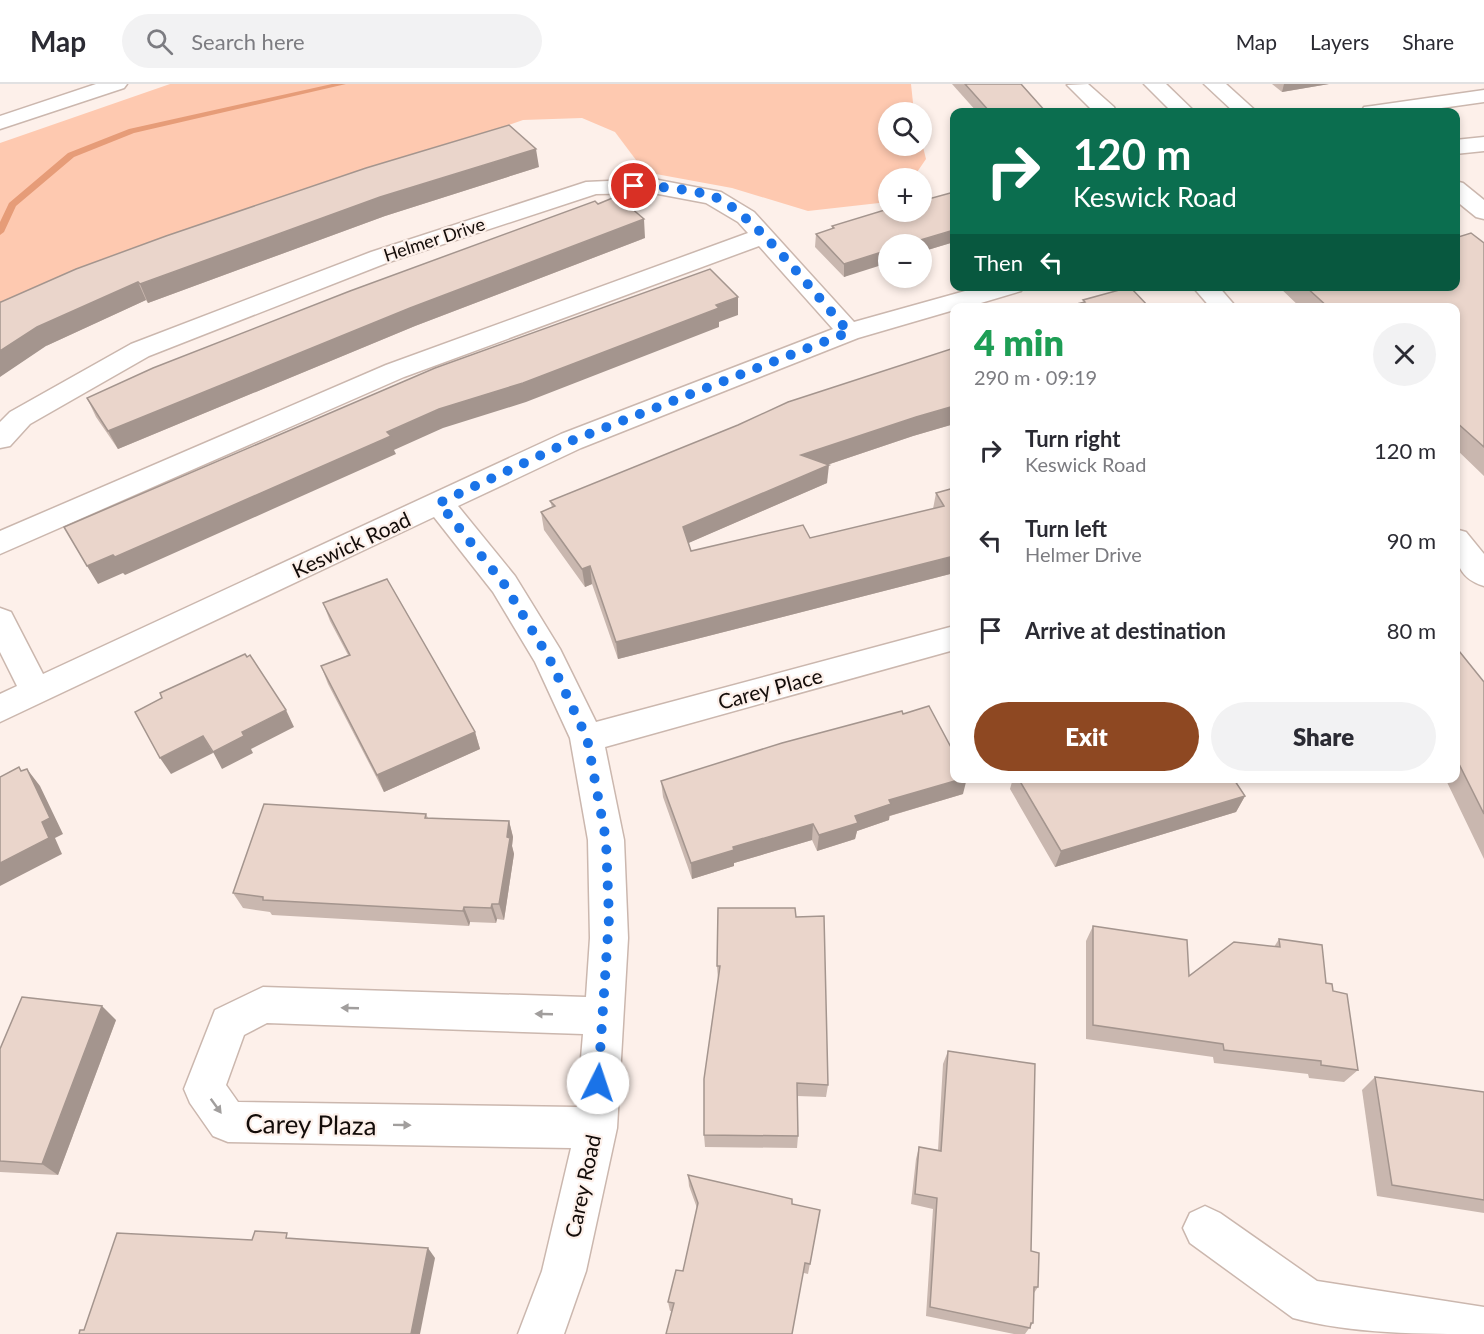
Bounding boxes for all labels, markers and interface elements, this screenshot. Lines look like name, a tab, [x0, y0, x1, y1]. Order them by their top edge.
search box	[122, 14, 542, 68]
text: Map	[30, 24, 86, 58]
icon: search	[143, 25, 176, 58]
text: Search here	[191, 28, 305, 55]
text: Map	[1236, 29, 1277, 54]
text: Layers	[1310, 29, 1369, 54]
text: Share	[1402, 29, 1454, 54]
map controls	[878, 102, 932, 288]
button: search	[878, 102, 932, 156]
text: 120 m	[1073, 129, 1191, 179]
icon: right	[974, 132, 1052, 210]
pin	[608, 160, 659, 211]
button: +	[878, 168, 932, 222]
icon: arrive	[617, 169, 650, 202]
text: Keswick Road	[1073, 180, 1237, 213]
street label: Helmer Drive	[381, 212, 487, 266]
button: −	[878, 234, 932, 288]
icon: left	[1035, 246, 1068, 279]
text: Then	[974, 249, 1023, 276]
text: 4 min	[974, 320, 1064, 364]
button: close	[1373, 323, 1436, 386]
text: 290 m · 09:19	[974, 365, 1097, 389]
text: Turn right	[1025, 425, 1120, 452]
icon: right	[974, 434, 1007, 467]
text: 120 m	[1374, 437, 1436, 464]
text: Keswick Road	[1025, 452, 1146, 476]
street label: Keswick Road	[288, 506, 414, 582]
text: Turn left	[1025, 515, 1107, 542]
icon: left	[974, 524, 1007, 557]
text: 90 m	[1387, 527, 1436, 554]
text: Helmer Drive	[1025, 542, 1142, 566]
icon: arrive	[974, 614, 1007, 647]
text: Arrive at destination	[1025, 617, 1226, 644]
text: 80 m	[1387, 617, 1436, 644]
street label: Carey Place	[715, 662, 825, 714]
button: Exit	[974, 702, 1199, 771]
button: Share	[1211, 702, 1436, 771]
one-way arrow	[340, 1003, 359, 1012]
one-way arrow	[535, 1009, 554, 1019]
position arrow	[566, 1051, 630, 1115]
one-way arrow	[210, 1097, 222, 1113]
street label: Carey Plaza	[245, 1107, 377, 1141]
one-way arrow	[393, 1120, 412, 1130]
street label: Carey Road	[559, 1132, 605, 1240]

